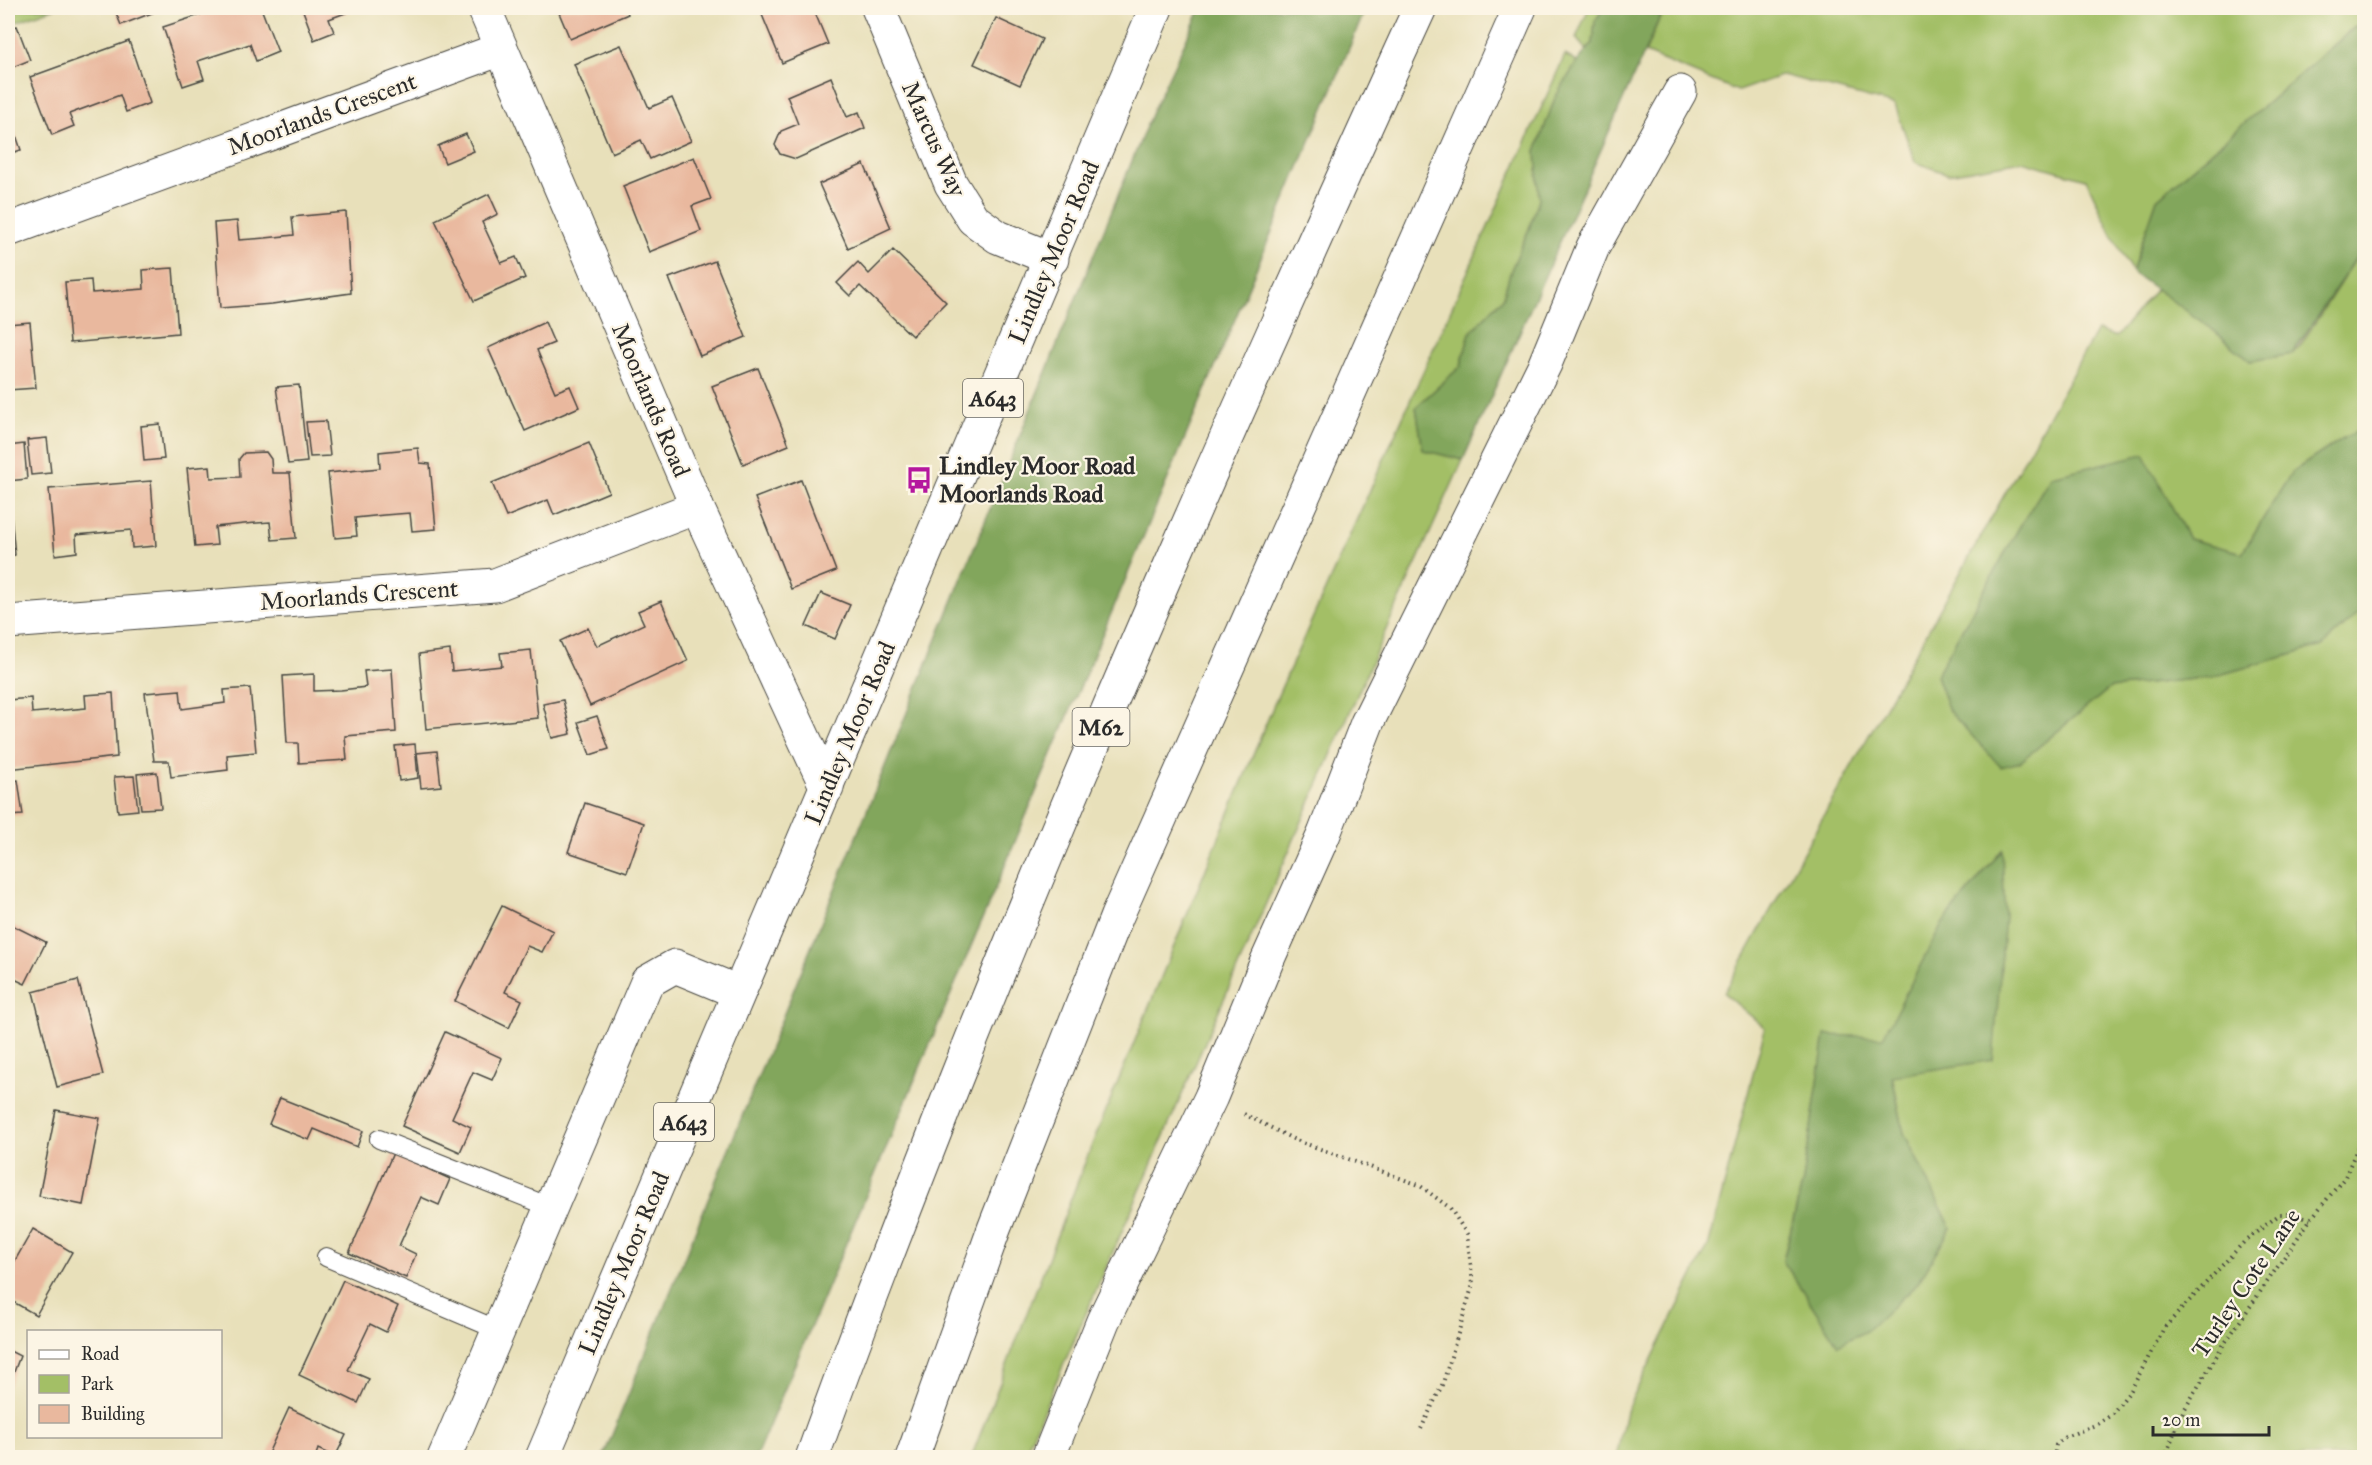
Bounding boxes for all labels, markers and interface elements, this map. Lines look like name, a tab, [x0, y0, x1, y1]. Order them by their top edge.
street label: Moorlands Crescent	[223, 66, 421, 162]
street label: Marcus Way	[895, 77, 973, 202]
street label: Lindley Moor Road	[1002, 156, 1106, 348]
street label: Moorlands Road	[605, 318, 697, 482]
road number: A643	[963, 379, 1023, 417]
place label: Lindley Moor Road Moorlands Road	[939, 451, 1136, 509]
bus stop icon: Lindley Moor Road Moorlands Road	[904, 465, 934, 495]
street label: Moorlands Crescent	[259, 573, 460, 617]
street label: Lindley Moor Road	[798, 637, 902, 829]
road number: M62	[1072, 708, 1130, 746]
road number: A643	[654, 1103, 714, 1141]
street label: Lindley Moor Road	[572, 1167, 676, 1359]
street label: Turley Cote Lane	[2185, 1203, 2307, 1363]
legend	[27, 1330, 222, 1438]
text: Road	[81, 1343, 119, 1365]
text: Park	[81, 1373, 114, 1395]
scale bar	[2153, 1399, 2268, 1437]
text: Building	[81, 1403, 145, 1426]
text: 20 m	[2162, 1409, 2200, 1431]

